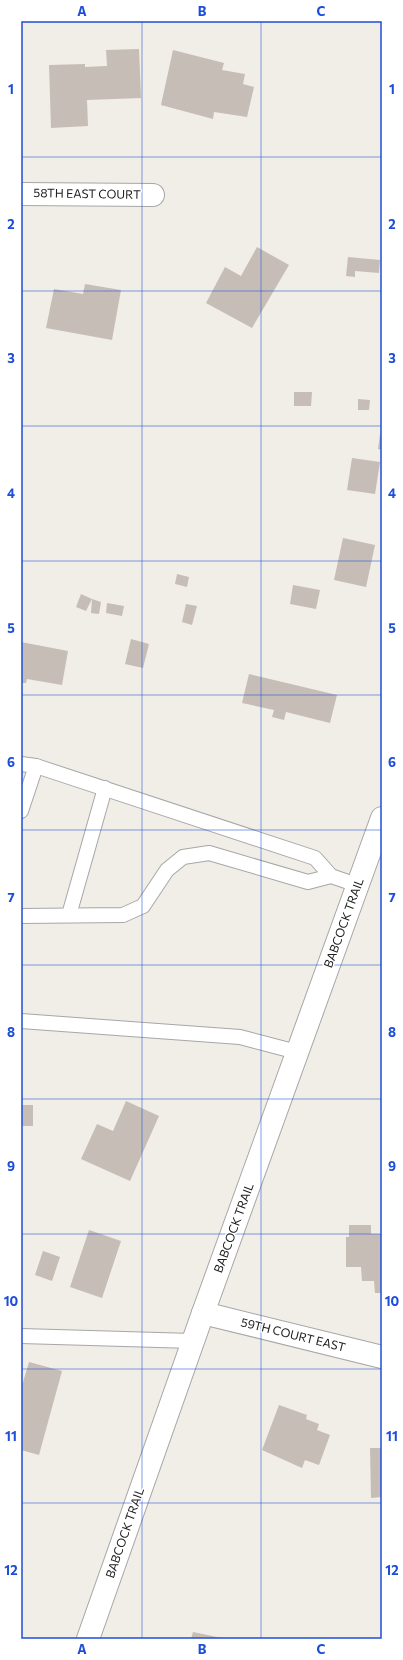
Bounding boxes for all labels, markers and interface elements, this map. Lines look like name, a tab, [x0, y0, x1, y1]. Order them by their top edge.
text: A	[77, 3, 87, 19]
text: B	[198, 3, 207, 19]
text: C	[317, 3, 326, 19]
text: 1	[8, 81, 14, 97]
text: 1	[389, 81, 395, 97]
street label: 58TH EAST COURT	[33, 185, 141, 201]
text: 2	[7, 216, 15, 232]
text: 2	[388, 216, 396, 232]
text: 3	[7, 350, 15, 366]
text: 3	[388, 350, 396, 366]
text: 4	[7, 485, 15, 501]
text: 4	[388, 485, 396, 501]
text: 5	[7, 620, 15, 636]
text: 5	[388, 620, 396, 636]
text: 6	[7, 754, 15, 770]
text: 6	[388, 754, 396, 770]
street label: BABCOCK TRAIL	[320, 876, 366, 969]
text: 7	[7, 889, 15, 905]
text: 7	[388, 889, 396, 905]
text: 8	[7, 1024, 15, 1040]
text: 8	[388, 1024, 396, 1040]
text: 9	[7, 1158, 15, 1174]
text: 9	[388, 1158, 396, 1174]
street label: BABCOCK TRAIL	[210, 1181, 256, 1274]
text: 10	[4, 1293, 19, 1309]
text: 10	[385, 1293, 400, 1309]
street label: 59TH COURT EAST	[239, 1314, 347, 1354]
text: 11	[5, 1428, 17, 1444]
text: 11	[386, 1428, 398, 1444]
street label: BABCOCK TRAIL	[102, 1486, 146, 1580]
text: 12	[4, 1562, 18, 1578]
text: 12	[385, 1562, 399, 1578]
text: A	[77, 1641, 87, 1657]
text: B	[198, 1641, 207, 1657]
text: C	[317, 1641, 326, 1657]

